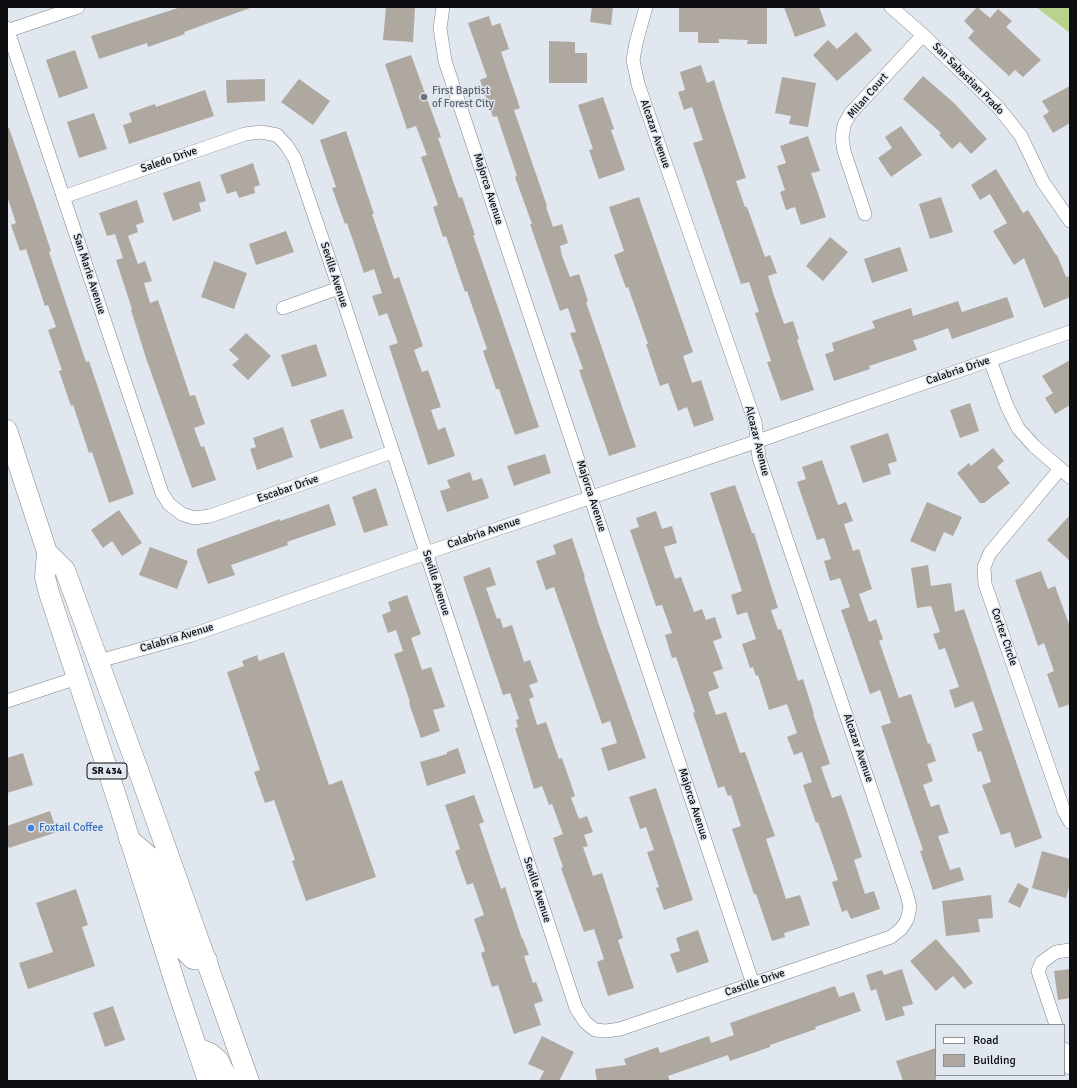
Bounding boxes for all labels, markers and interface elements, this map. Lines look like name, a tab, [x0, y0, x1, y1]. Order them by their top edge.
street label: San Sabastian Prado	[929, 40, 1007, 118]
street label: Milan Court	[845, 71, 891, 121]
place label: First Baptist of Forest City	[432, 84, 494, 110]
marker: First Baptist of Forest City	[419, 92, 429, 102]
street label: Alcazar Avenue	[637, 98, 673, 170]
street label: Saledo Drive	[139, 144, 199, 176]
street label: Majorca Avenue	[470, 151, 506, 227]
street label: San Marie Avenue	[70, 232, 108, 316]
street label: Seville Avenue	[317, 241, 351, 309]
street label: Calabria Drive	[924, 354, 992, 388]
street label: Alcazar Avenue	[742, 405, 772, 477]
street label: Majorca Avenue	[573, 458, 609, 534]
street label: Escabar Drive	[255, 472, 321, 506]
street label: Calabria Avenue	[446, 514, 522, 552]
street label: Seville Avenue	[419, 549, 453, 617]
street label: Cortez Circle	[988, 606, 1020, 668]
street label: Calabria Avenue	[139, 621, 215, 655]
street label: Alcazar Avenue	[840, 712, 876, 784]
road number: SR 434	[87, 763, 127, 779]
street label: Majorca Avenue	[675, 766, 711, 842]
place label: Foxtail Coffee	[39, 821, 103, 835]
marker: Foxtail Coffee	[26, 823, 36, 833]
street label: Seville Avenue	[520, 856, 554, 924]
street label: Castille Drive	[723, 967, 787, 999]
legend	[935, 1024, 1065, 1076]
text: Road	[973, 1033, 999, 1048]
text: Building	[973, 1053, 1016, 1068]

